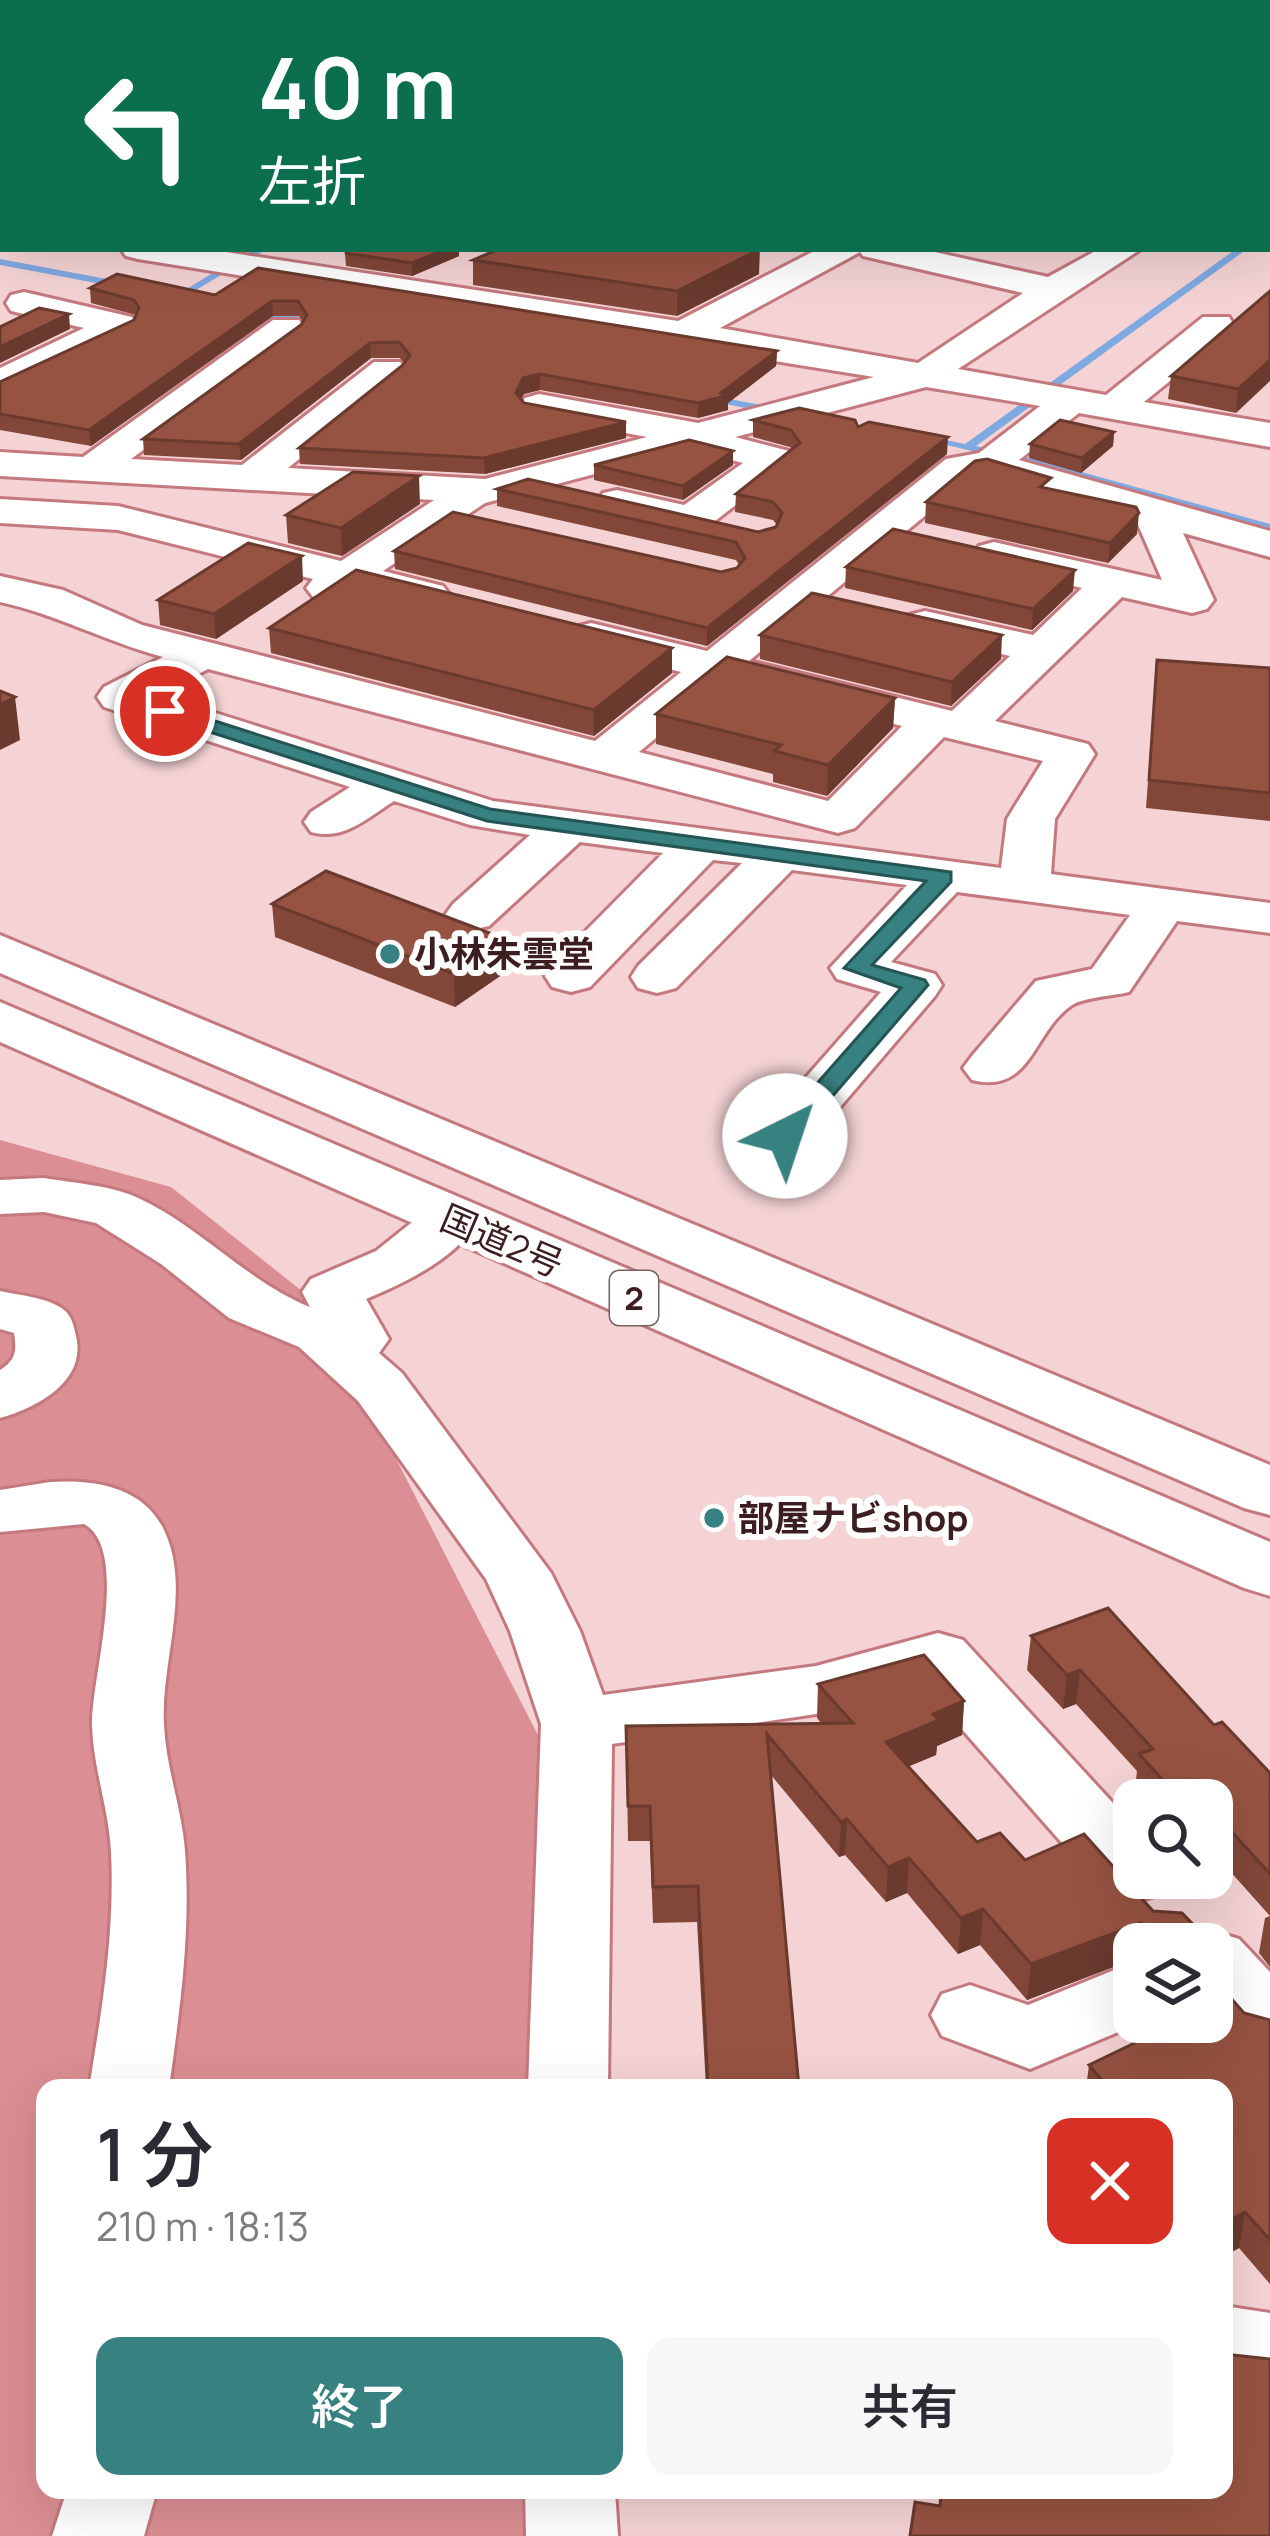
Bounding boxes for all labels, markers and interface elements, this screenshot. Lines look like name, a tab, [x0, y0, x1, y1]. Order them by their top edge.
text: 40 m	[258, 29, 457, 144]
icon: left	[60, 48, 216, 204]
text: 左折	[258, 143, 366, 217]
pin	[114, 660, 216, 762]
icon: arrive	[132, 678, 198, 744]
place label: 小林朱雲堂	[414, 929, 594, 978]
marker: 小林朱雲堂	[377, 941, 403, 967]
position arrow	[722, 1073, 848, 1199]
street label: 国道2号	[433, 1193, 571, 1288]
road number: 2	[610, 1271, 658, 1325]
place label: 部屋ナビshop	[738, 1493, 968, 1542]
marker: 部屋ナビshop	[701, 1505, 727, 1531]
map controls	[1113, 1779, 1233, 2043]
button: search	[1113, 1779, 1233, 1899]
button: layers	[1113, 1923, 1233, 2043]
text: 1 分	[96, 2104, 213, 2203]
button: close	[1047, 2118, 1173, 2244]
text: 210 m · 18:13	[96, 2199, 309, 2253]
button: 終了	[96, 2337, 623, 2475]
button: 共有	[647, 2337, 1173, 2475]

